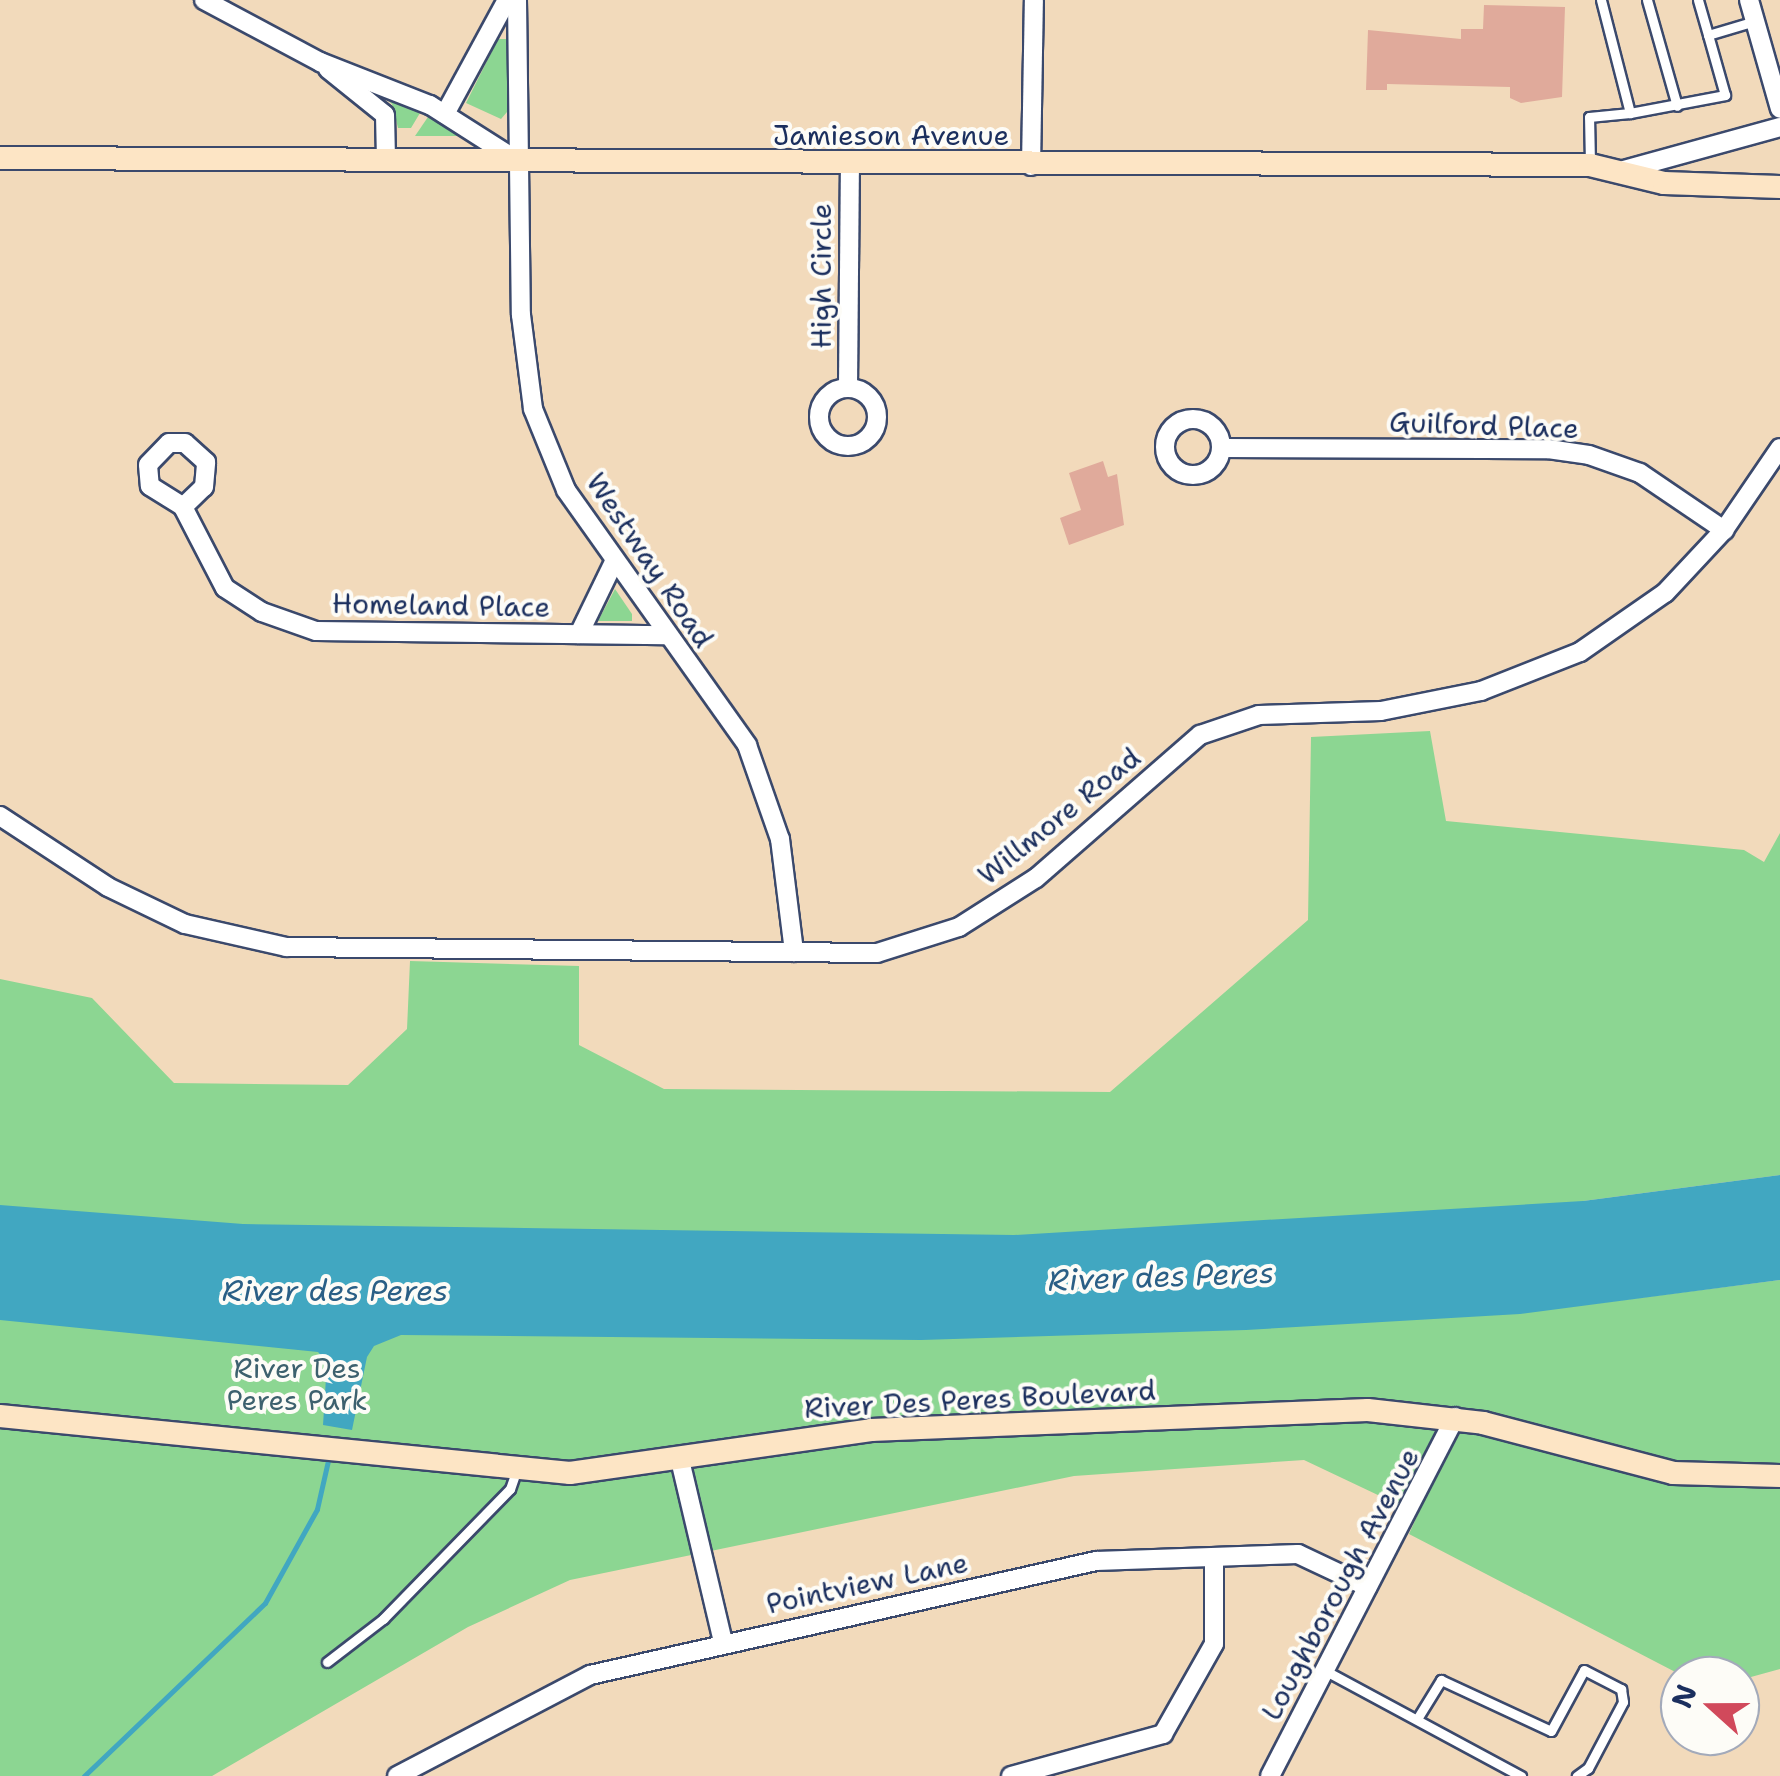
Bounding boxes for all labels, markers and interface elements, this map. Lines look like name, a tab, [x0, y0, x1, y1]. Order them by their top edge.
street label: Jamieson Avenue	[773, 118, 1009, 152]
street label: High Circle	[804, 203, 838, 349]
street label: Guilford Place	[1389, 405, 1579, 445]
street label: Westway Road	[579, 466, 721, 654]
street label: Homeland Place	[332, 586, 550, 624]
street label: Willmore Road	[971, 740, 1147, 892]
water label: River des Peres	[1047, 1255, 1275, 1299]
water label: River des Peres	[222, 1273, 448, 1309]
park label: River Des Peres Park	[226, 1351, 368, 1417]
street label: River Des Peres Boulevard	[803, 1373, 1157, 1425]
street label: Loughborough Avenue	[1254, 1442, 1426, 1726]
street label: Pointview Lane	[763, 1545, 971, 1621]
north arrow	[1660, 1656, 1760, 1756]
text: N	[1662, 1679, 1706, 1713]

